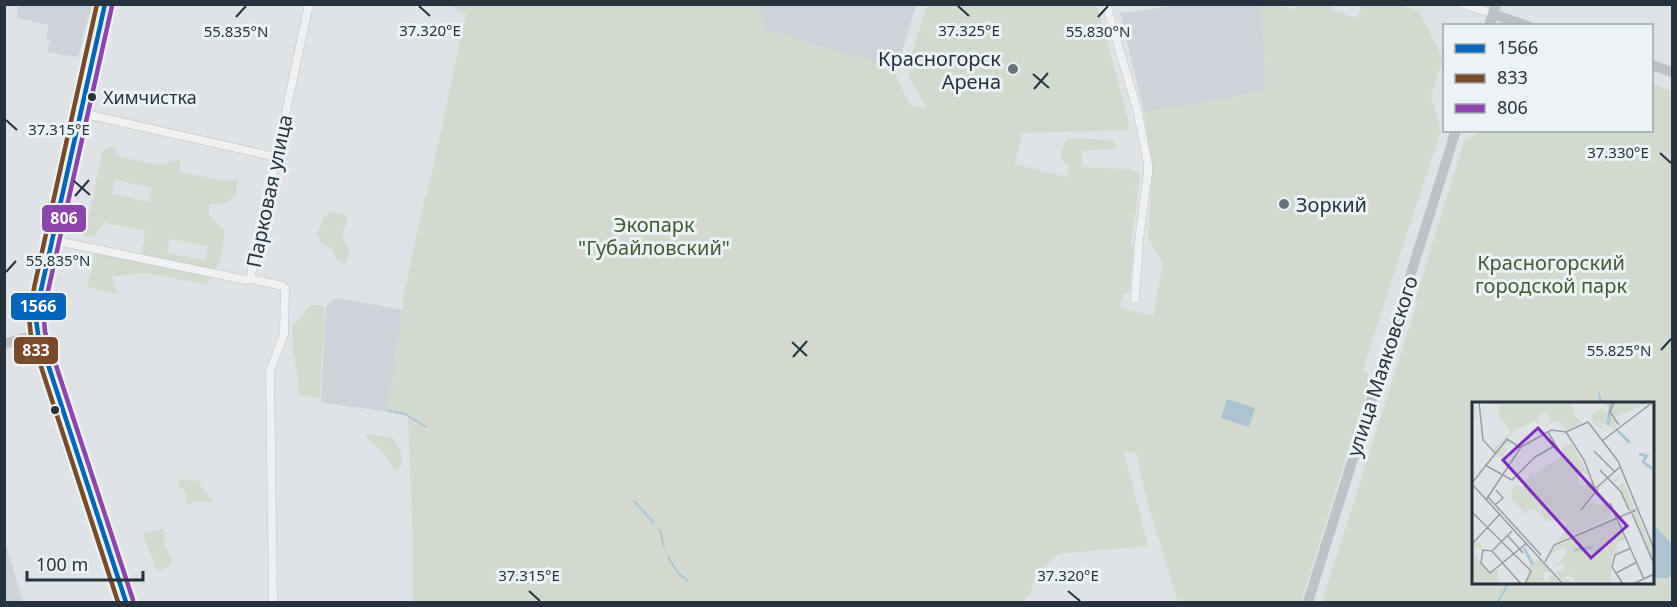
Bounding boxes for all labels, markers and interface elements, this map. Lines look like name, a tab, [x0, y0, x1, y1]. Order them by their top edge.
text: 37.320°E	[399, 20, 461, 40]
text: 37.325°E	[938, 20, 1000, 40]
text: 55.835°N	[204, 21, 268, 41]
text: 55.830°N	[1066, 21, 1130, 41]
legend	[1443, 24, 1653, 132]
text: 1566	[1497, 35, 1538, 59]
place label: Красногорск Арена	[878, 45, 1001, 95]
marker: Красногорск Арена	[1006, 62, 1020, 76]
text: 833	[1497, 65, 1528, 89]
place label: Химчистка	[103, 85, 197, 109]
marker: Химчистка	[86, 91, 98, 103]
text: 806	[1497, 95, 1528, 119]
street label: Парковая улица	[240, 112, 298, 270]
text: 37.315°E	[28, 119, 90, 139]
text: 37.330°E	[1587, 142, 1649, 162]
place label: Зоркий	[1296, 191, 1367, 218]
marker: Зоркий	[1277, 197, 1291, 211]
line badge: 806	[41, 204, 87, 233]
text: 806	[50, 207, 78, 229]
park label: Экопарк "Губайловский"	[578, 211, 730, 261]
park label: Красногорский городской парк	[1475, 249, 1627, 299]
text: 55.835°N	[26, 250, 90, 270]
street label: улица Маяковского	[1340, 272, 1424, 460]
line badge: 1566	[10, 292, 67, 321]
text: 1566	[20, 295, 56, 317]
line badge: 833	[13, 336, 59, 365]
text: 833	[22, 339, 50, 361]
text: 55.825°N	[1587, 340, 1651, 360]
inset map	[1472, 402, 1653, 583]
unlabelled marker	[49, 404, 61, 416]
scale bar	[27, 544, 142, 582]
text: 100 m	[36, 552, 88, 576]
text: 37.315°E	[498, 565, 560, 585]
text: 37.320°E	[1037, 565, 1099, 585]

